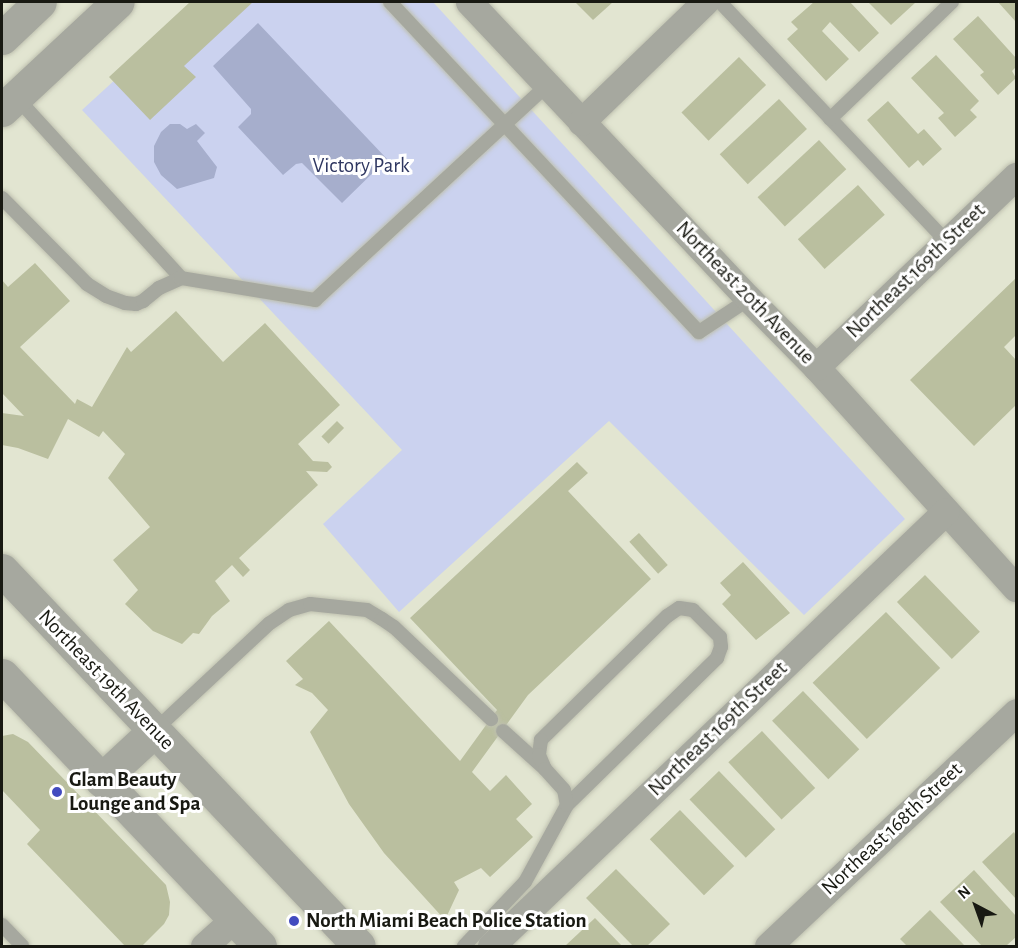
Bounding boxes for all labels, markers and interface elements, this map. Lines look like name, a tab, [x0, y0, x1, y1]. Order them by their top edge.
park label: Victory Park	[312, 153, 410, 179]
street label: Northeast 169th Street	[841, 198, 991, 344]
street label: Northeast 20th Avenue	[670, 216, 820, 370]
street label: Northeast 19th Avenue	[33, 605, 179, 755]
street label: Northeast 169th Street	[643, 656, 793, 802]
street label: Northeast 168th Street	[816, 757, 968, 901]
place label: Glam Beauty Lounge and Spa	[69, 767, 201, 817]
marker: Glam Beauty Lounge and Spa	[50, 785, 64, 799]
north arrow	[946, 876, 1006, 936]
place label: North Miami Beach Police Station	[306, 908, 587, 934]
marker: North Miami Beach Police Station	[287, 914, 301, 928]

